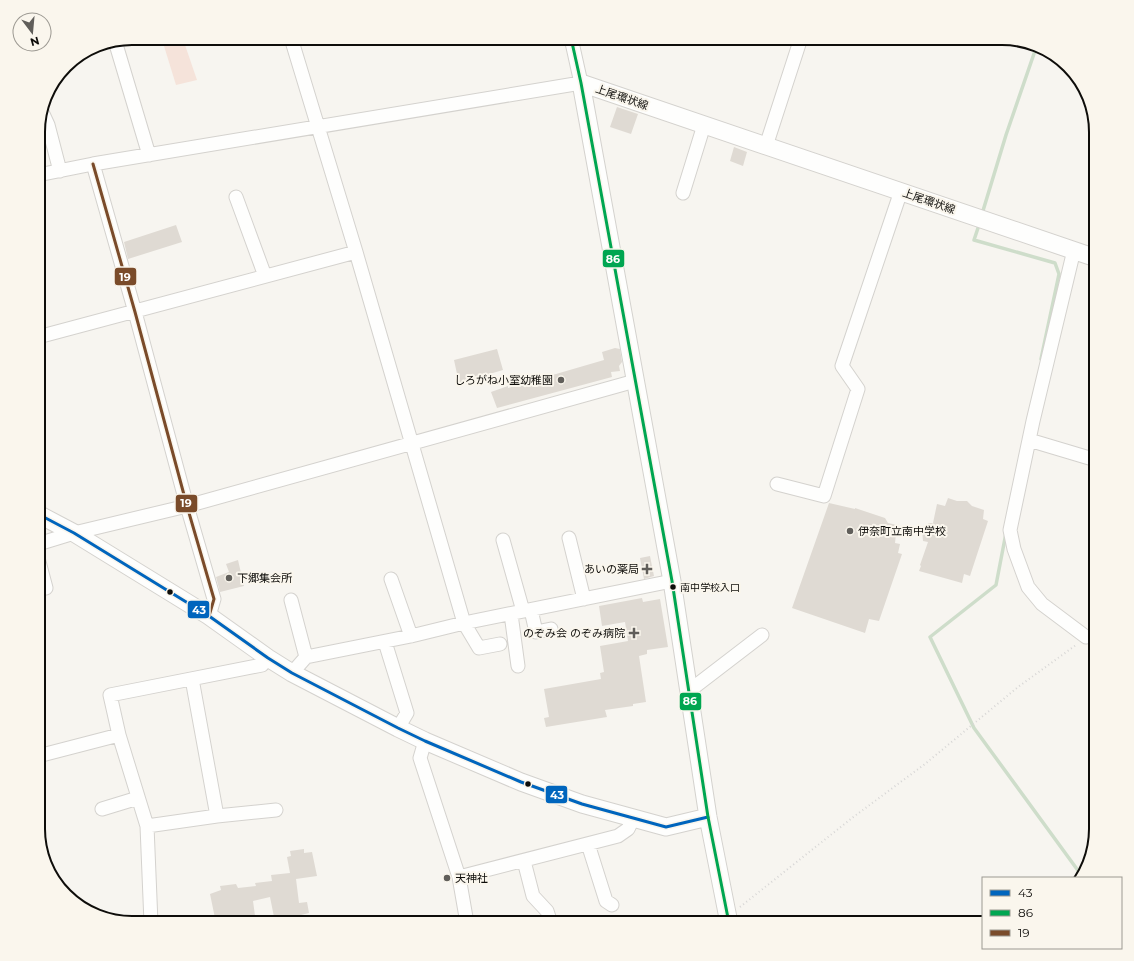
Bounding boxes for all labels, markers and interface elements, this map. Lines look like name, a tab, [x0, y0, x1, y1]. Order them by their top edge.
north arrow	[12, 12, 52, 52]
text: N	[29, 34, 41, 50]
street label: 上尾環状線	[594, 81, 650, 113]
street label: 上尾環状線	[901, 185, 957, 217]
line badge: 86	[602, 249, 625, 268]
text: 86	[606, 252, 620, 266]
line badge: 19	[114, 267, 137, 286]
text: 19	[119, 270, 131, 284]
place label: しろがね小室幼稚園	[454, 373, 553, 387]
marker: しろがね小室幼稚園	[556, 375, 566, 385]
line badge: 19	[175, 494, 198, 513]
text: 19	[180, 496, 192, 510]
place label: 伊奈町立南中学校	[858, 524, 946, 538]
marker: 伊奈町立南中学校	[845, 526, 855, 536]
place label: あいの薬局	[584, 562, 639, 576]
marker: あいの薬局	[642, 564, 652, 574]
place label: 下郷集会所	[237, 571, 293, 585]
marker: 下郷集会所	[224, 573, 234, 583]
place label: 南中学校入口	[680, 581, 740, 594]
marker: 南中学校入口	[668, 582, 678, 592]
unlabelled marker	[165, 587, 175, 597]
line badge: 43	[187, 600, 210, 619]
text: 43	[192, 603, 206, 617]
place label: のぞみ会 のぞみ病院	[523, 626, 625, 640]
marker: のぞみ会 のぞみ病院	[628, 627, 640, 639]
line badge: 86	[679, 692, 702, 711]
text: 86	[683, 694, 697, 708]
unlabelled marker	[523, 779, 533, 789]
line badge: 43	[545, 785, 568, 804]
text: 43	[550, 788, 564, 802]
place label: 天神社	[455, 871, 488, 885]
marker: 天神社	[442, 873, 452, 883]
legend	[982, 877, 1122, 949]
text: 43	[1018, 885, 1033, 900]
text: 86	[1018, 905, 1033, 920]
text: 19	[1018, 925, 1030, 940]

